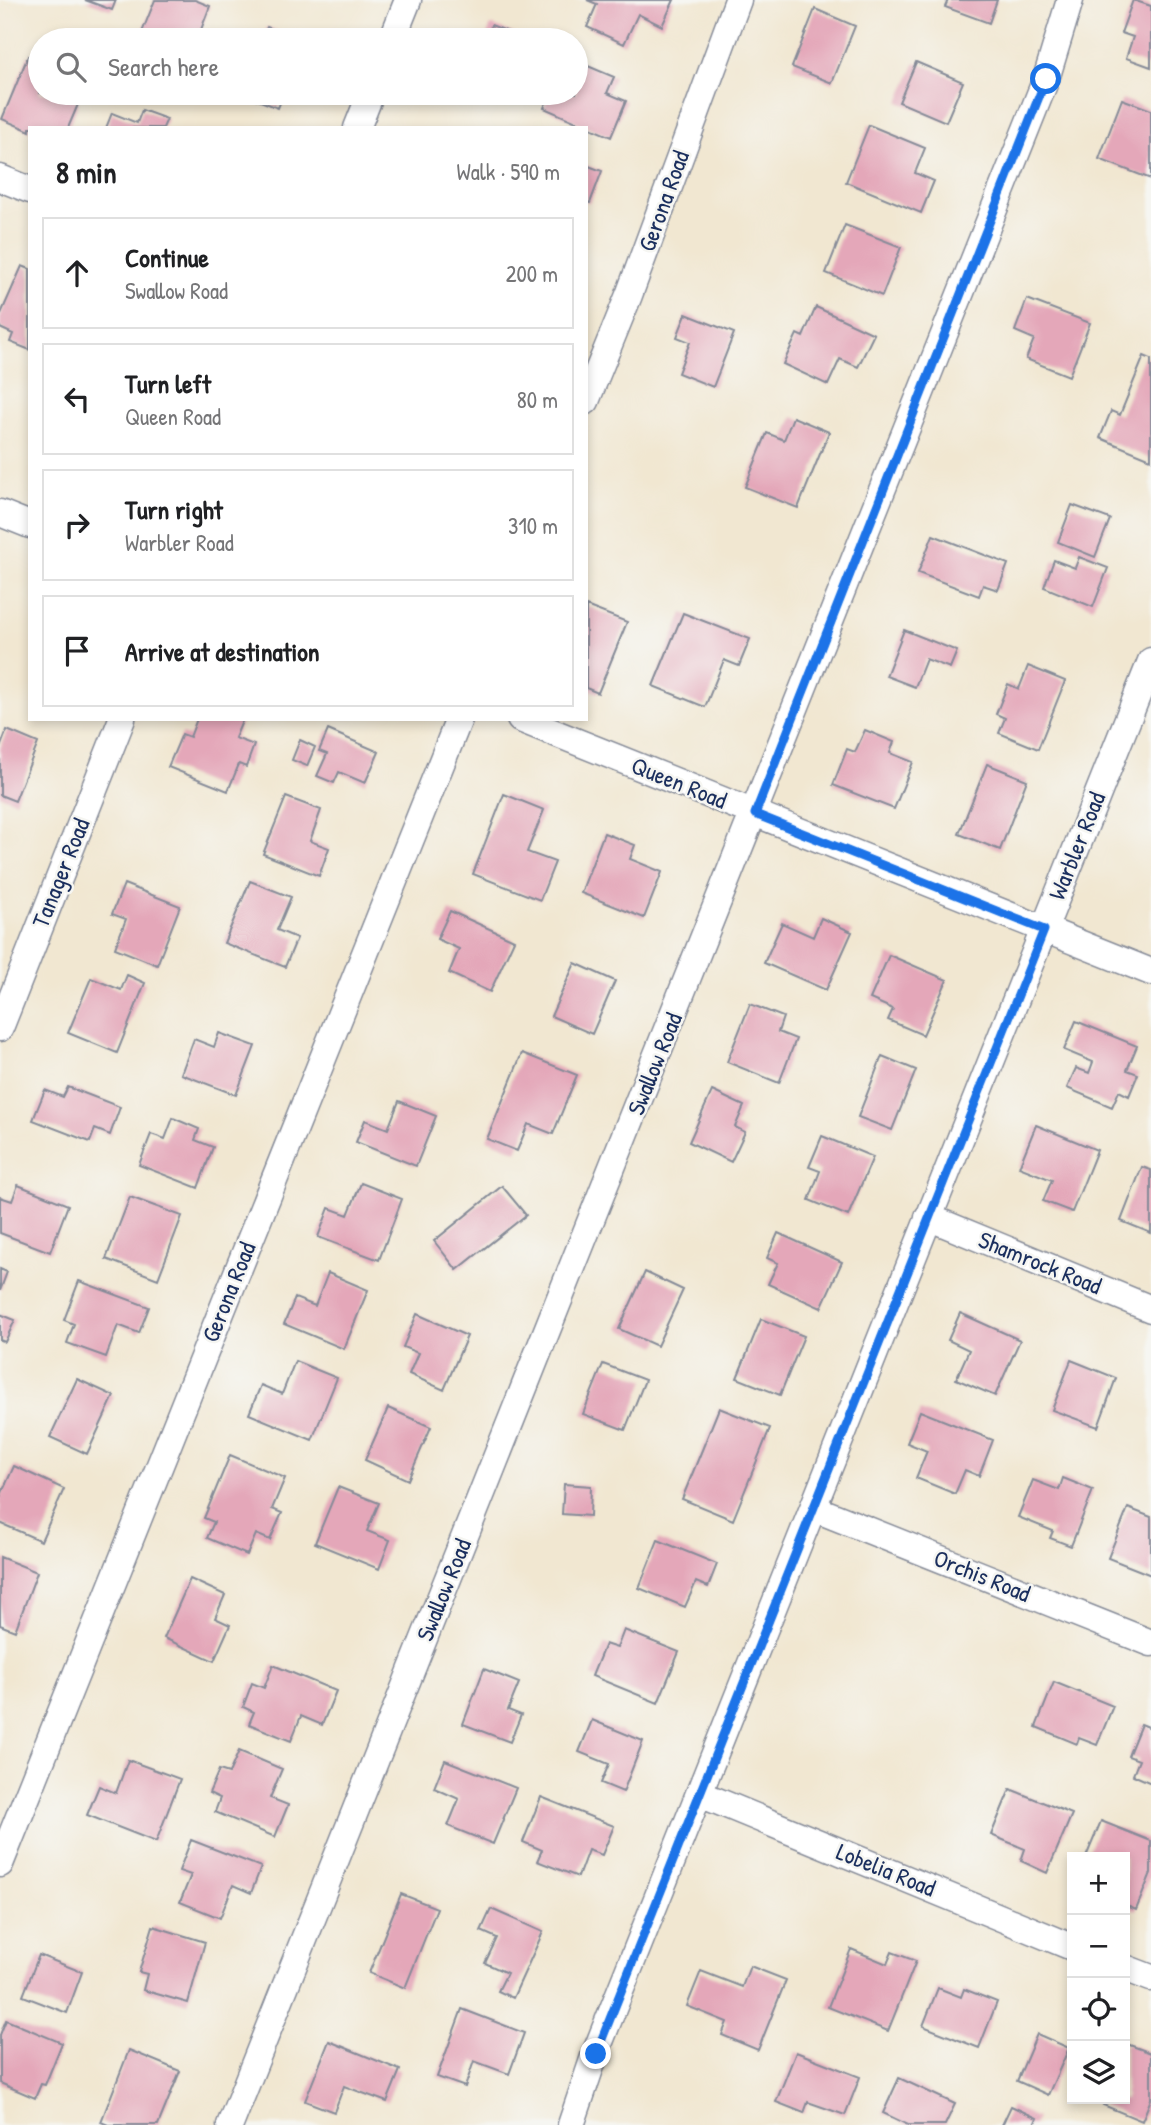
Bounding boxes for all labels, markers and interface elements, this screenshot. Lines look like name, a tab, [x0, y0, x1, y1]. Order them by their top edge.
search box	[28, 28, 588, 105]
icon: search	[52, 48, 90, 86]
text: Search here	[108, 49, 219, 84]
route start	[1030, 63, 1061, 94]
street label: Gerona Road	[630, 146, 696, 256]
text: 8 min	[56, 152, 117, 192]
text: Walk · 590 m	[457, 156, 560, 187]
text: Continue	[125, 240, 209, 275]
icon: ahead	[58, 254, 96, 292]
text: 200 m	[506, 258, 558, 289]
text: Swallow Road	[125, 275, 228, 306]
text: Turn left	[125, 366, 211, 401]
icon: left	[58, 380, 96, 418]
text: 80 m	[517, 384, 558, 415]
text: Queen Road	[125, 401, 221, 432]
text: Turn right	[125, 492, 223, 527]
icon: right	[58, 506, 96, 544]
text: 310 m	[508, 510, 558, 541]
text: Warbler Road	[125, 527, 234, 558]
icon: arrive	[58, 632, 96, 670]
text: Arrive at destination	[125, 634, 320, 669]
street label: Queen Road	[627, 748, 732, 816]
street label: Warbler Road	[1040, 787, 1112, 904]
street label: Tanager Road	[24, 813, 96, 932]
street label: Swallow Road	[619, 1008, 689, 1119]
street label: Shamrock Road	[974, 1223, 1107, 1301]
street label: Gerona Road	[194, 1237, 263, 1346]
street label: Swallow Road	[408, 1534, 478, 1645]
street label: Orchis Road	[929, 1541, 1035, 1609]
street label: Lobelia Road	[832, 1835, 941, 1903]
map controls	[1067, 1852, 1130, 2104]
button: +	[1067, 1852, 1130, 1915]
button: −	[1067, 1915, 1130, 1978]
button: locate	[1067, 1978, 1130, 2041]
route end	[580, 2038, 611, 2069]
button: layers	[1067, 2041, 1130, 2104]

